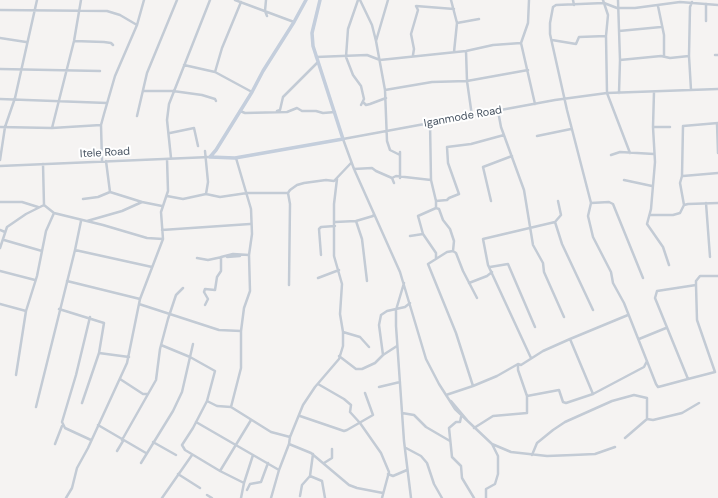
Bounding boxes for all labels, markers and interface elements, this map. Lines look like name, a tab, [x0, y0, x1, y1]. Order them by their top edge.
street label: Iganmode Road	[423, 104, 503, 130]
street label: Itele Road	[80, 145, 130, 161]

